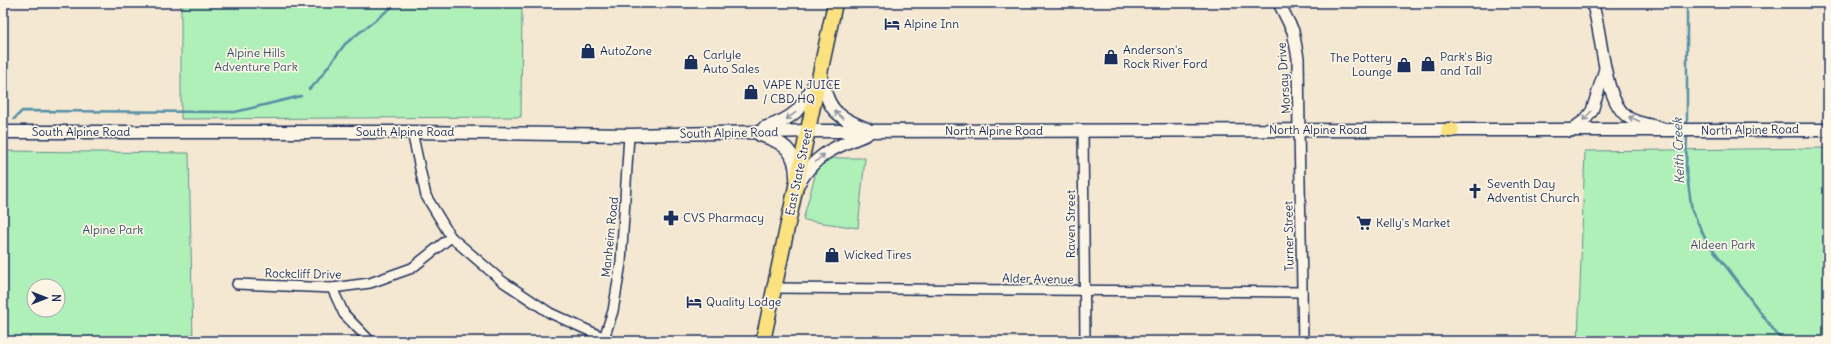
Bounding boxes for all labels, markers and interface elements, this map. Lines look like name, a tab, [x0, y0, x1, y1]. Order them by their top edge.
hotel icon: Alpine Inn	[883, 15, 901, 33]
place label: Alpine Inn	[904, 16, 959, 31]
shop icon: AutoZone	[579, 42, 597, 60]
place label: Anderson's Rock River Ford	[1123, 42, 1208, 71]
street label: Morsay Drive	[1274, 42, 1293, 114]
place label: AutoZone	[600, 43, 652, 58]
park label: Alpine Hills Adventure Park	[214, 45, 298, 74]
place label: Carlyle Auto Sales	[703, 47, 760, 76]
shop icon: Anderson's Rock River Ford	[1102, 48, 1120, 66]
place label: Park's Big and Tall	[1440, 49, 1492, 78]
place label: The Pottery Lounge	[1330, 50, 1392, 79]
shop icon: Carlyle Auto Sales	[682, 53, 700, 71]
shop icon: Park's Big and Tall	[1419, 55, 1437, 73]
shop icon: The Pottery Lounge	[1395, 56, 1413, 74]
place label: VAPE N JUICE / CBD HQ	[763, 77, 841, 106]
shop icon: VAPE N JUICE / CBD HQ	[742, 83, 760, 101]
one-way arrow	[833, 110, 844, 119]
one-way arrow	[1583, 111, 1592, 121]
one-way arrow	[786, 112, 797, 120]
one-way arrow	[1628, 114, 1640, 122]
water label: Keith Creek	[1669, 116, 1688, 185]
street label: North Alpine Road	[1701, 121, 1799, 138]
street label: North Alpine Road	[1269, 122, 1367, 137]
street label: North Alpine Road	[945, 123, 1043, 138]
street label: South Alpine Road	[32, 124, 130, 139]
street label: South Alpine Road	[356, 124, 454, 139]
street label: South Alpine Road	[680, 124, 778, 141]
street label: East State Street	[782, 127, 815, 217]
one-way arrow	[815, 153, 825, 163]
place label: Seventh Day Adventist Church	[1487, 176, 1580, 205]
church icon: Seventh Day Adventist Church	[1466, 182, 1484, 200]
street label: Raven Street	[1063, 190, 1078, 258]
street label: Manheim Road	[598, 196, 621, 278]
street label: Turner Street	[1280, 201, 1297, 271]
pharmacy icon: CVS Pharmacy	[662, 209, 680, 227]
place label: CVS Pharmacy	[683, 210, 764, 225]
supermarket icon: Kelly's Market	[1355, 214, 1373, 232]
place label: Kelly's Market	[1376, 215, 1450, 230]
park label: Alpine Park	[83, 222, 144, 237]
park label: Aldeen Park	[1691, 237, 1755, 252]
shop icon: Wicked Tires	[823, 246, 841, 264]
place label: Wicked Tires	[844, 247, 912, 262]
street label: Rockcliff Drive	[264, 265, 342, 282]
street label: Alder Avenue	[1002, 270, 1074, 287]
north arrow	[26, 278, 66, 318]
hotel icon: Quality Lodge	[685, 293, 703, 311]
text: N	[49, 294, 63, 302]
place label: Quality Lodge	[706, 294, 781, 309]

